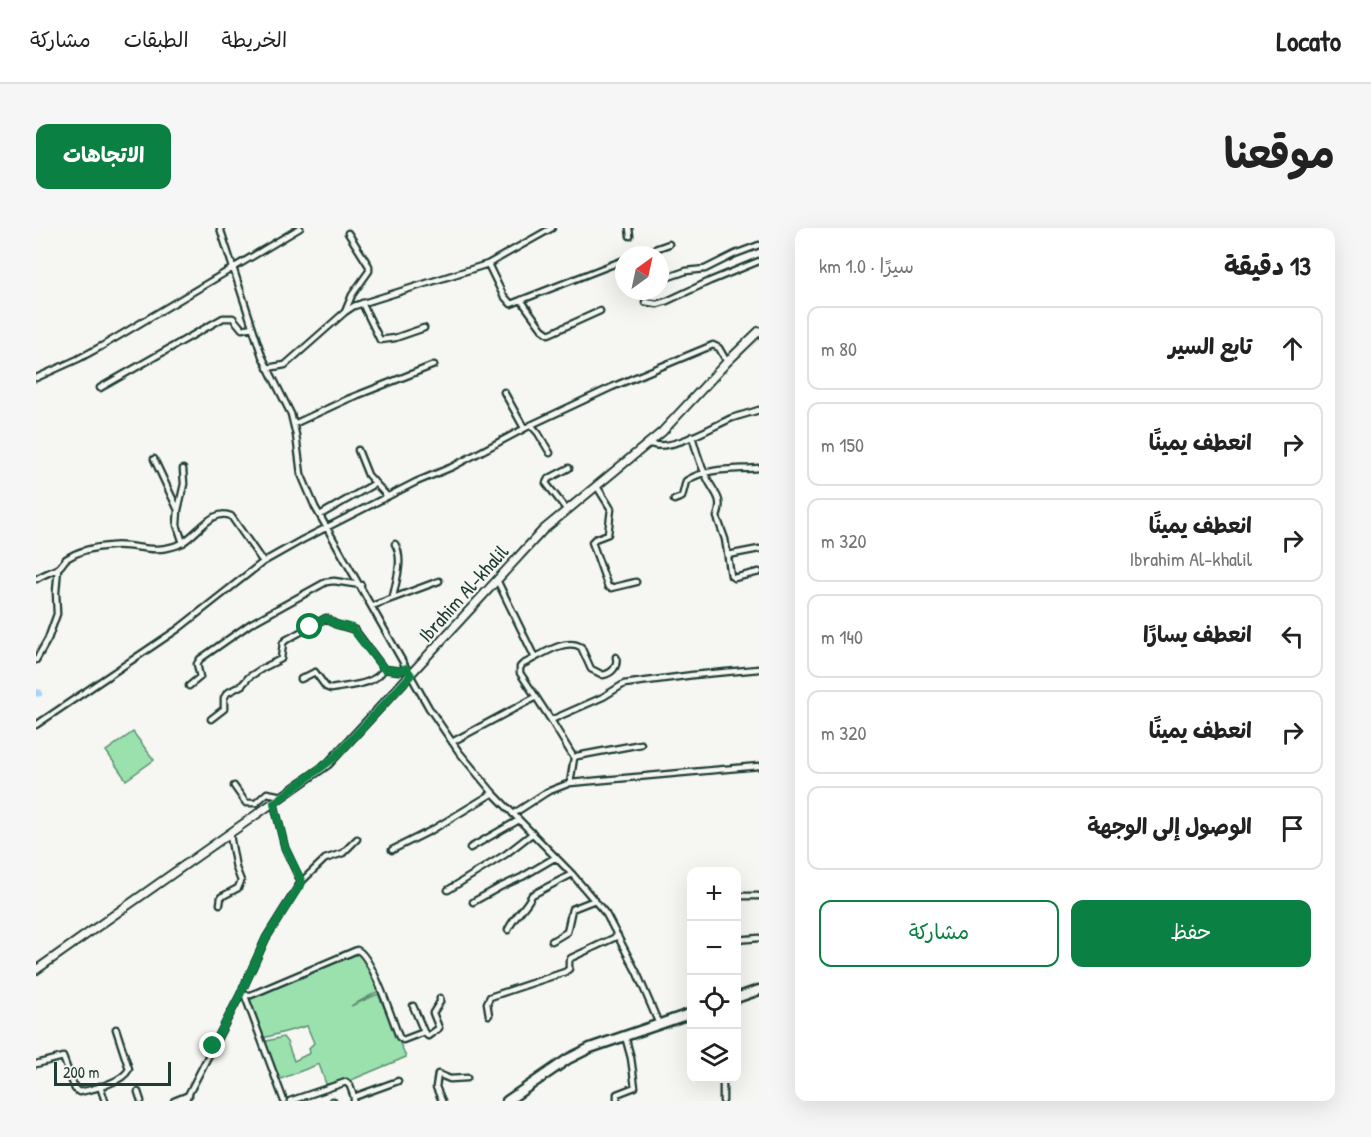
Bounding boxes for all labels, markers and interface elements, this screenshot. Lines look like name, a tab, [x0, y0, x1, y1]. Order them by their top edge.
text: Locato	[1277, 22, 1341, 60]
text: مشاركة	[30, 25, 91, 54]
text: الطبقات	[124, 25, 189, 54]
text: الخريطة	[222, 25, 287, 54]
button: الاتجاهات	[36, 124, 171, 189]
text: موقعنا	[1224, 124, 1335, 181]
north arrow	[615, 246, 669, 300]
text: 13 دقيقة	[1224, 248, 1311, 283]
text: سيرًا · 1.0 km	[819, 252, 914, 279]
text: تابع السير	[1169, 331, 1252, 361]
icon: ahead	[1276, 332, 1309, 365]
text: 80 m	[821, 335, 857, 362]
text: انعطف يمينًا	[1149, 427, 1252, 457]
icon: right	[1276, 428, 1309, 461]
text: 150 m	[821, 431, 864, 458]
text: انعطف يمينًا	[1149, 510, 1252, 540]
icon: right	[1276, 524, 1309, 557]
text: 320 m	[821, 527, 867, 554]
street label: Ibrahim Al-khalil	[412, 538, 514, 648]
text: Ibrahim Al-khalil	[1130, 545, 1252, 572]
route start	[296, 613, 322, 639]
text: انعطف يسارًا	[1143, 619, 1252, 649]
icon: left	[1276, 620, 1309, 653]
text: 140 m	[821, 623, 863, 650]
text: انعطف يمينًا	[1149, 715, 1252, 745]
icon: right	[1276, 716, 1309, 749]
text: 320 m	[821, 719, 867, 746]
text: الوصول إلى الوجهة	[1087, 811, 1252, 841]
icon: arrive	[1276, 812, 1309, 845]
map controls	[687, 867, 741, 1083]
button: +	[687, 867, 741, 921]
button: مشاركة	[819, 900, 1059, 967]
button: حفظ	[1071, 900, 1311, 967]
button: −	[687, 921, 741, 975]
button: locate	[687, 975, 741, 1029]
button: layers	[687, 1029, 741, 1083]
route end	[199, 1032, 225, 1058]
scale bar	[54, 1059, 171, 1086]
text: 200 m	[63, 1061, 99, 1083]

